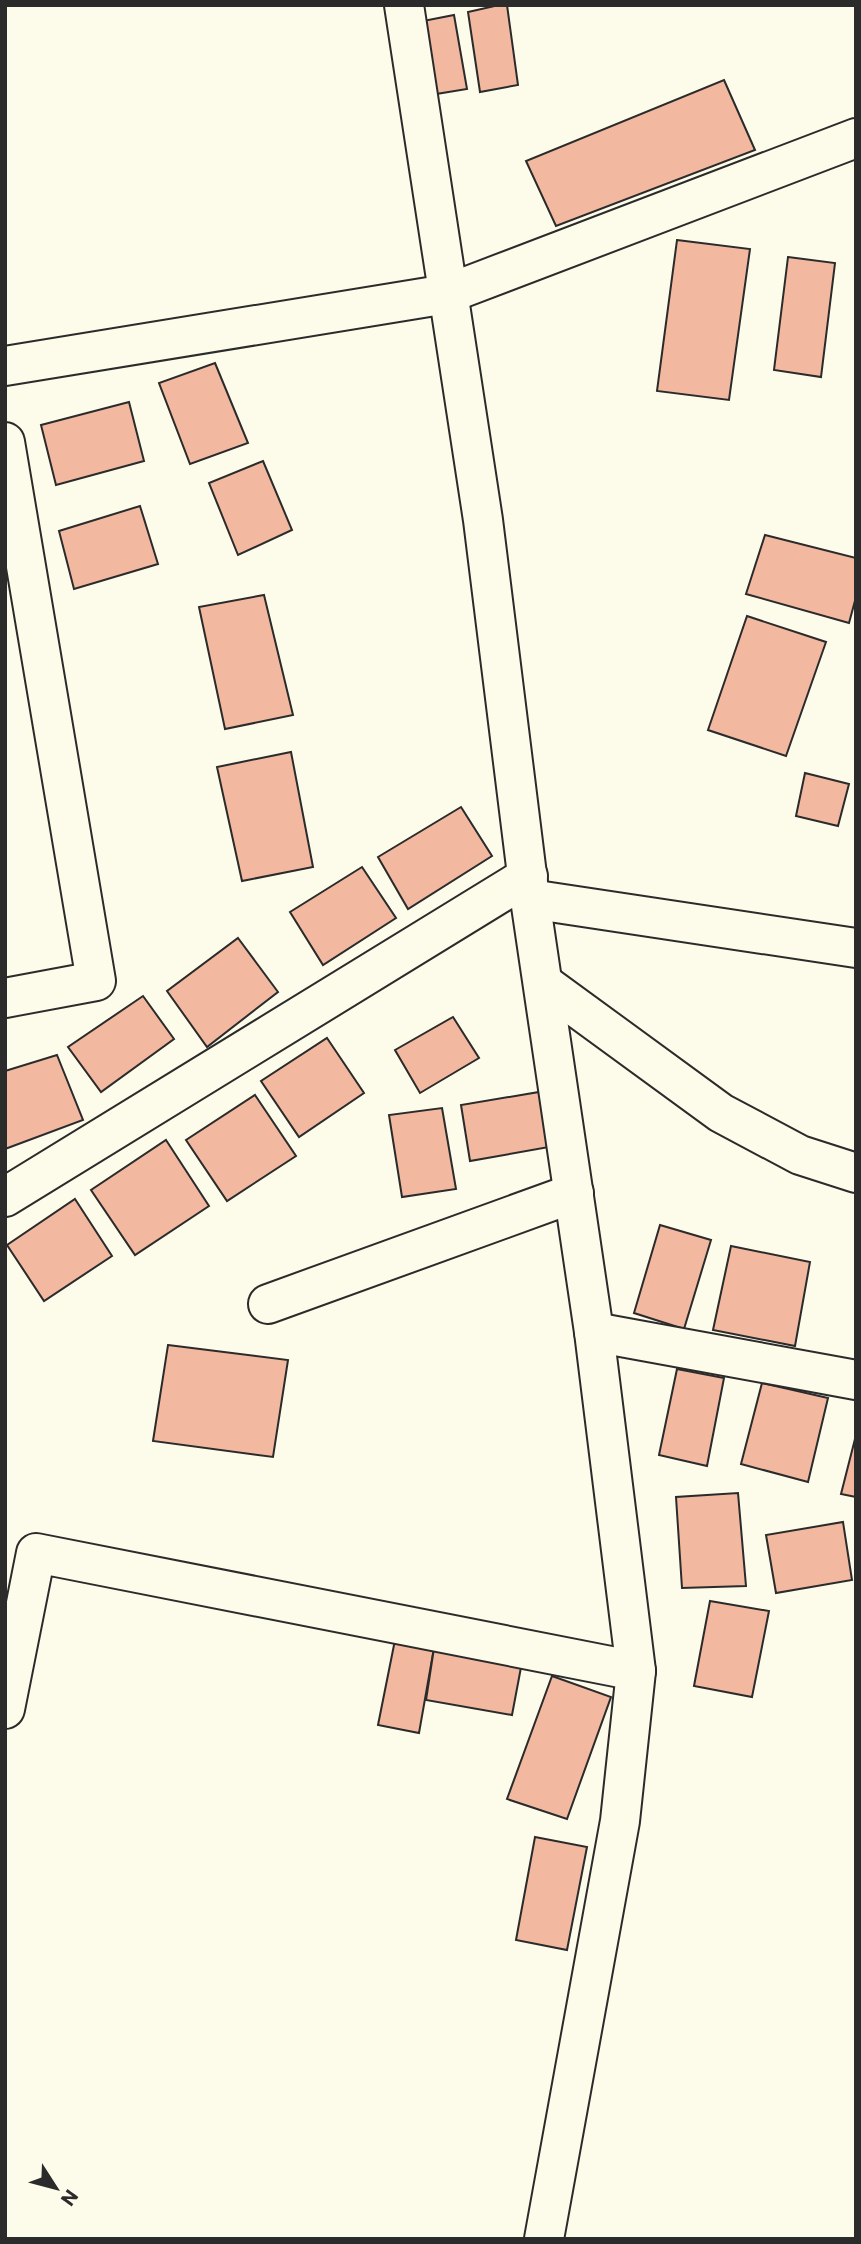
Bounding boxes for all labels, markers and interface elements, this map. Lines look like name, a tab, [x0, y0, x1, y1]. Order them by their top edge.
north arrow	[21, 2153, 91, 2223]
text: N	[57, 2186, 84, 2211]

